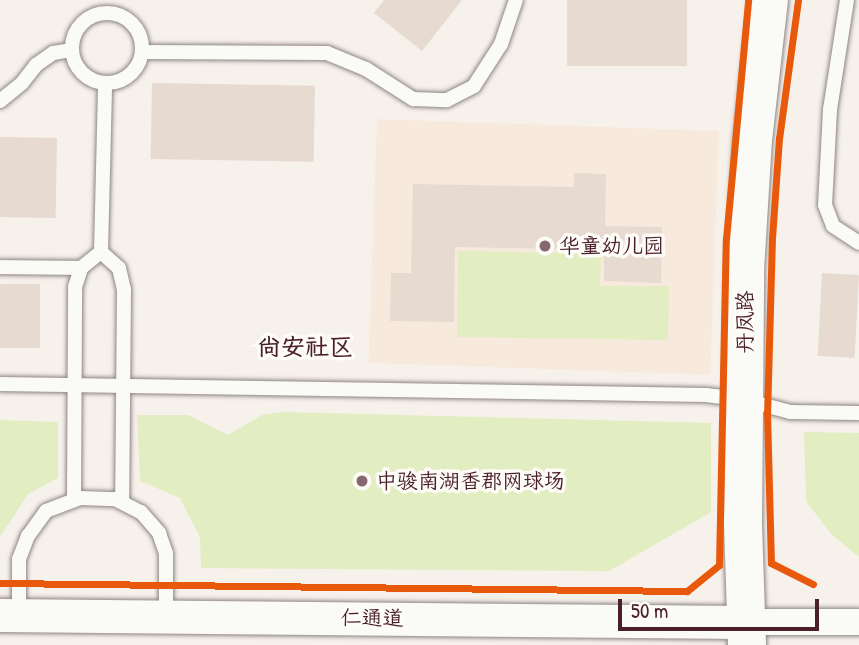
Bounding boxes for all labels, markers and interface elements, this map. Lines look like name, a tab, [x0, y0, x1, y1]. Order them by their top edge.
place label: 华童幼儿园	[559, 233, 664, 259]
marker: 华童幼儿园	[537, 238, 553, 254]
street label: 丹凤路	[732, 291, 758, 353]
district label: 尚安社区	[257, 333, 353, 361]
place label: 中骏南湖香郡网球场	[376, 468, 565, 494]
marker: 中骏南湖香郡网球场	[354, 473, 370, 489]
scale bar	[621, 586, 822, 630]
text: 50 m	[631, 596, 668, 625]
street label: 仁通道	[340, 605, 404, 631]

